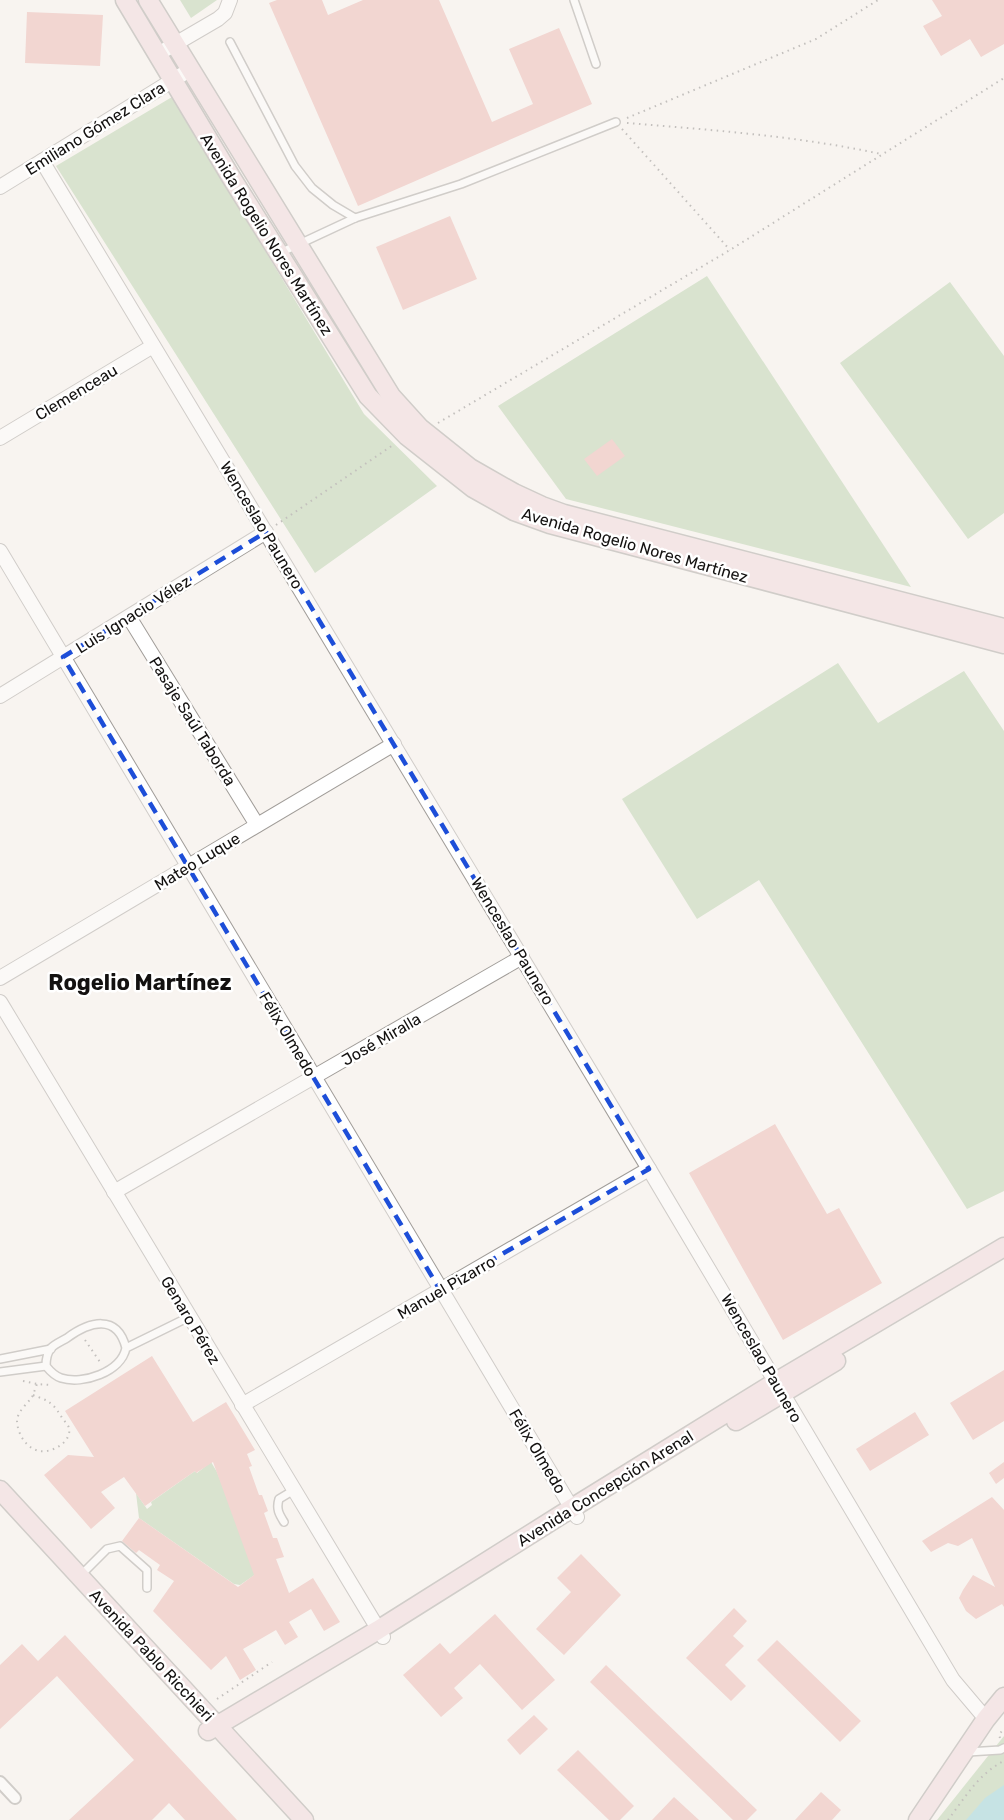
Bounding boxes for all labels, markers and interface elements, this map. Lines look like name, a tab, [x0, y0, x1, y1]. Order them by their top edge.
street label: Emiliano Gómez Clara	[22, 78, 168, 179]
street label: Avenida Rogelio Nores Martínez	[196, 130, 337, 339]
street label: Clemenceau	[32, 360, 121, 424]
street label: Wenceslao Paunero	[216, 458, 307, 592]
street label: Avenida Rogelio Nores Martínez	[520, 504, 750, 587]
street label: Luis Ignacio Vélez	[72, 571, 194, 657]
street label: Pasaje Saúl Taborda	[145, 653, 240, 789]
street label: Mateo Luque	[151, 828, 243, 894]
street label: Wenceslao Paunero	[467, 874, 558, 1008]
district label: Rogelio Martínez	[48, 969, 232, 996]
street label: Félix Olmedo	[255, 989, 320, 1080]
street label: José Miralla	[338, 1009, 424, 1070]
street label: Manuel Pizarro	[394, 1252, 499, 1323]
street label: Genaro Pérez	[157, 1273, 224, 1368]
street label: Wenceslao Paunero	[717, 1291, 806, 1426]
street label: Félix Olmedo	[505, 1406, 570, 1497]
street label: Avenida Concepción Arenal	[514, 1426, 697, 1550]
street label: Avenida Pablo Ricchieri	[85, 1585, 218, 1725]

